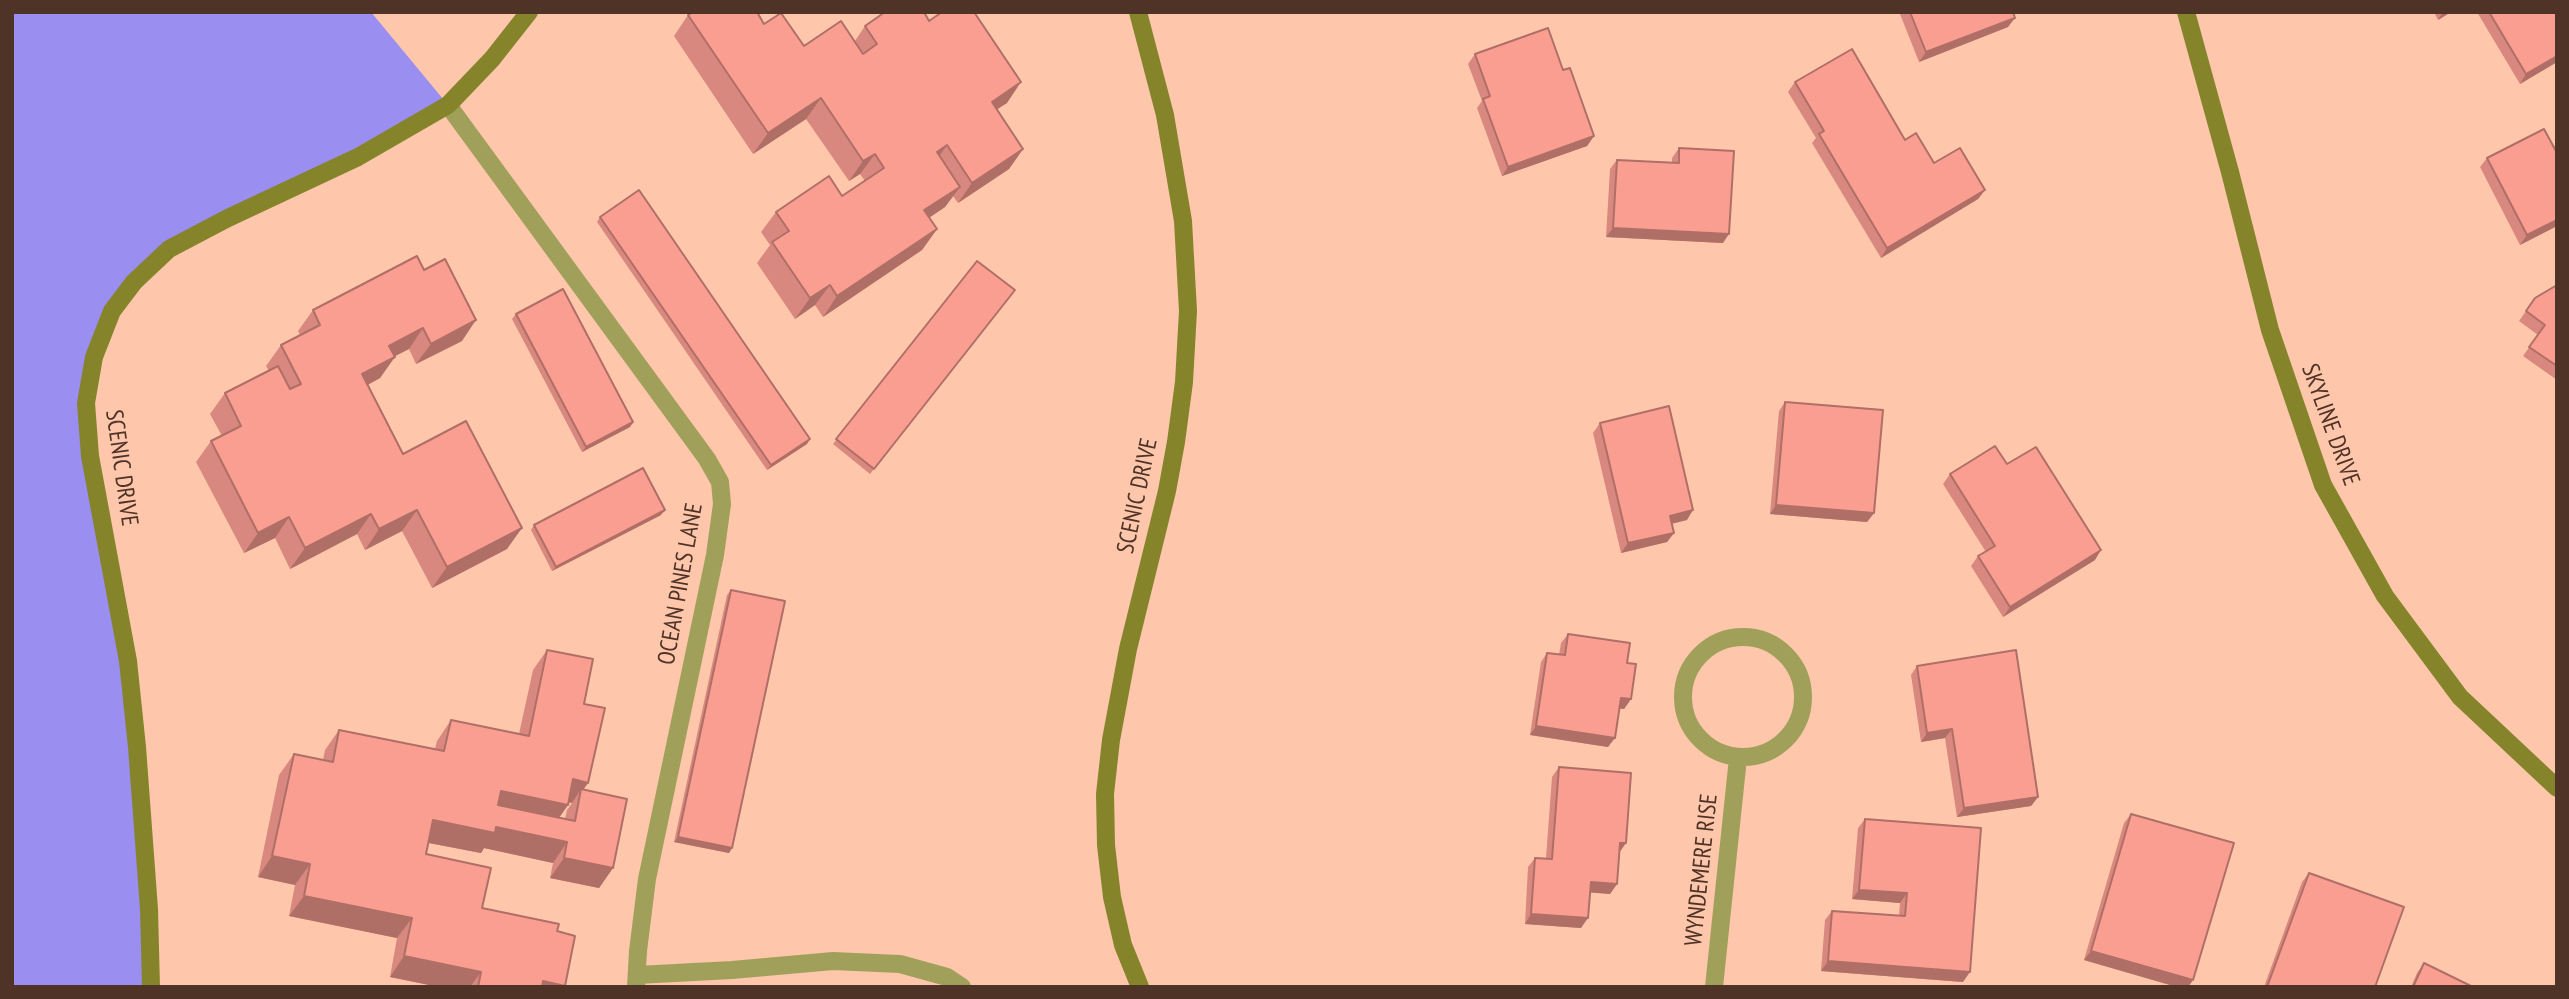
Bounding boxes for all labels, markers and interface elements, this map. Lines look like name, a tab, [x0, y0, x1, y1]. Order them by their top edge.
street label: SKYLINE DRIVE	[2295, 360, 2365, 490]
street label: SCENIC DRIVE	[99, 408, 143, 528]
street label: SCENIC DRIVE	[1112, 436, 1164, 556]
street label: OCEAN PINES LANE	[653, 501, 709, 667]
street label: WYNDEMERE RISE	[1680, 793, 1724, 947]

